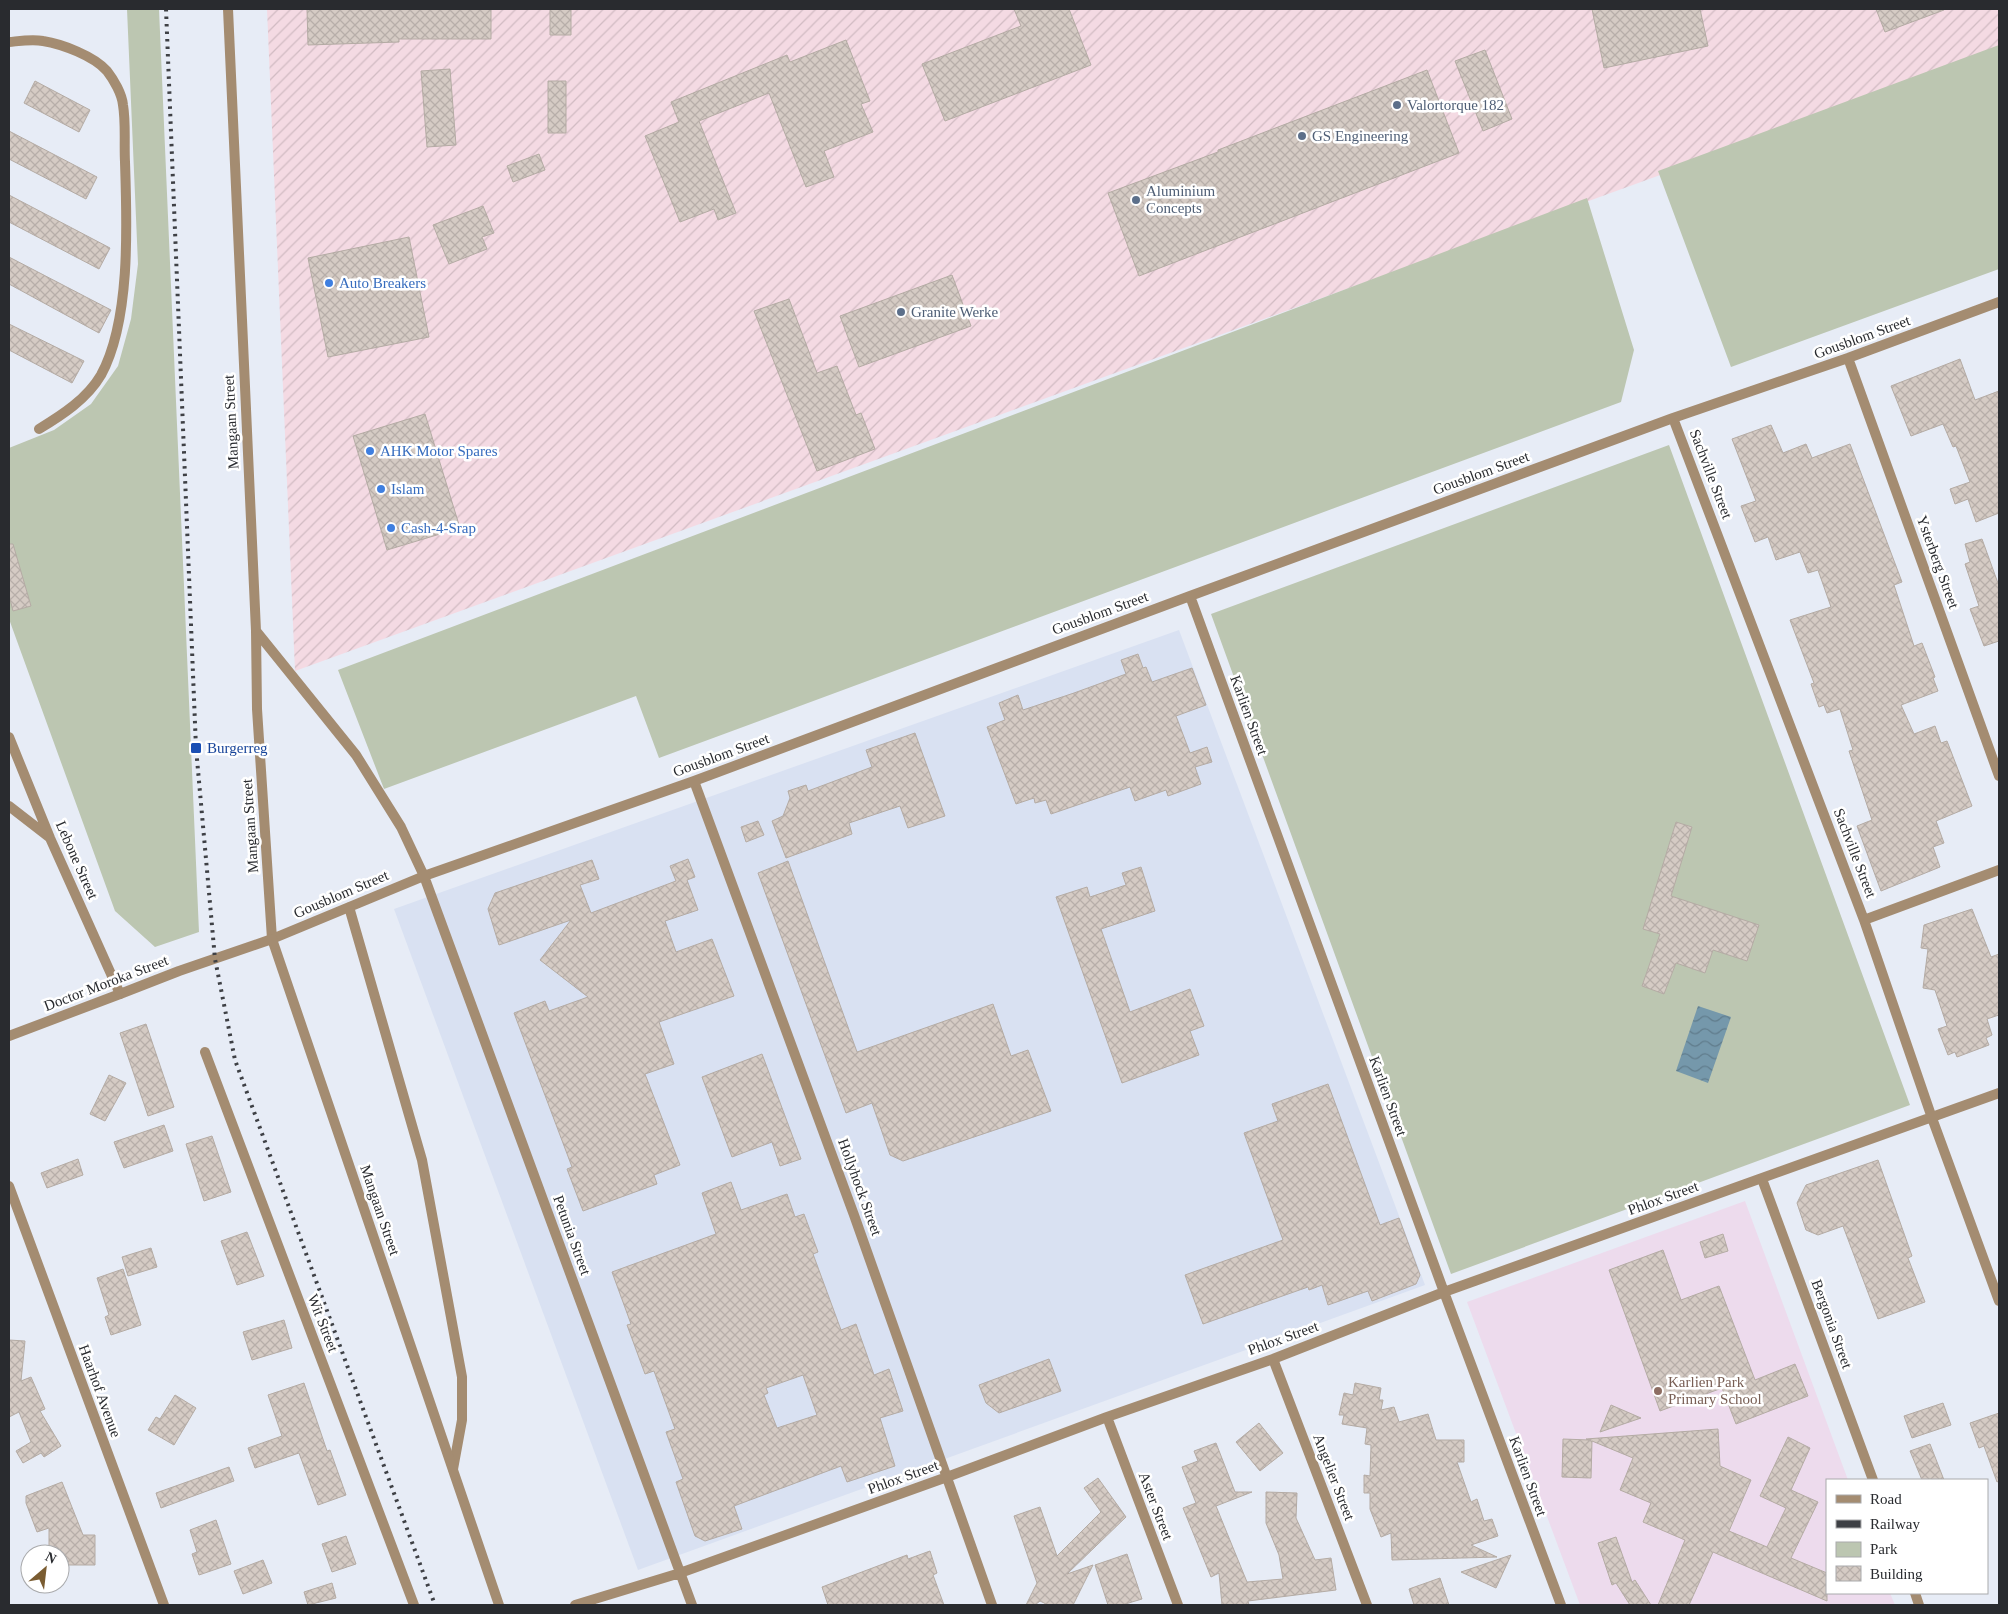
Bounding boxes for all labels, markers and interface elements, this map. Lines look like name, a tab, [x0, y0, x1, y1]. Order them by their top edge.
place label: Valortorque 182	[1407, 97, 1504, 113]
marker: Valortorque 182	[1391, 99, 1403, 111]
place label: GS Engineering	[1312, 128, 1409, 144]
marker: GS Engineering	[1296, 130, 1308, 142]
place label: Aluminium Concepts	[1146, 183, 1216, 216]
marker: Aluminium Concepts	[1130, 194, 1142, 206]
place label: Auto Breakers	[339, 275, 426, 291]
marker: Auto Breakers	[323, 277, 335, 289]
place label: Granite Werke	[911, 304, 999, 320]
marker: Granite Werke	[895, 306, 907, 318]
street label: Gousblom Street	[1812, 312, 1913, 362]
street label: Mangaan Street	[220, 374, 241, 470]
street label: Sachville Street	[1687, 427, 1736, 522]
place label: AHK Motor Spares	[380, 443, 498, 459]
marker: AHK Motor Spares	[364, 445, 376, 457]
street label: Gousblom Street	[1431, 448, 1532, 498]
place label: Islam	[391, 481, 425, 497]
marker: Islam	[375, 483, 387, 495]
street label: Ysterberg Street	[1914, 513, 1962, 611]
place label: Cash-4-Srap	[401, 520, 476, 536]
marker: Cash-4-Srap	[385, 522, 397, 534]
street label: Gousblom Street	[1050, 588, 1151, 638]
street label: Karlien Street	[1227, 673, 1271, 758]
street label: Gousblom Street	[671, 730, 772, 780]
place label: Burgerreg	[207, 740, 268, 756]
marker: Burgerreg	[189, 741, 203, 755]
street label: Mangaan Street	[239, 777, 261, 874]
street label: Sachville Street	[1831, 806, 1880, 901]
street label: Lebone Street	[53, 819, 102, 902]
street label: Gousblom Street	[291, 867, 391, 921]
street label: Doctor Moroka Street	[42, 952, 171, 1014]
street label: Karlien Street	[1366, 1054, 1410, 1139]
street label: Hollyhock Street	[835, 1136, 885, 1238]
street label: Mangaan Street	[357, 1163, 403, 1258]
street label: Phlox Street	[1626, 1178, 1701, 1218]
street label: Petunia Street	[550, 1193, 594, 1278]
street label: Bergonia Street	[1809, 1277, 1856, 1371]
street label: Wit Street	[305, 1292, 342, 1355]
street label: Phlox Street	[1246, 1318, 1321, 1358]
street label: Haarhof Avenue	[76, 1342, 124, 1440]
place label: Karlien Park Primary School	[1668, 1374, 1762, 1407]
marker: Karlien Park Primary School	[1652, 1385, 1664, 1397]
street label: Angelier Street	[1310, 1432, 1358, 1523]
street label: Karlien Street	[1506, 1434, 1550, 1519]
street label: Phlox Street	[866, 1457, 941, 1497]
street label: Aster Street	[1136, 1470, 1177, 1543]
legend	[1826, 1479, 1988, 1594]
text: Road	[1870, 1491, 1902, 1507]
text: Railway	[1870, 1516, 1920, 1532]
text: Park	[1870, 1541, 1898, 1557]
north arrow	[20, 1544, 70, 1594]
text: N	[43, 1549, 59, 1567]
text: Building	[1870, 1566, 1923, 1582]

